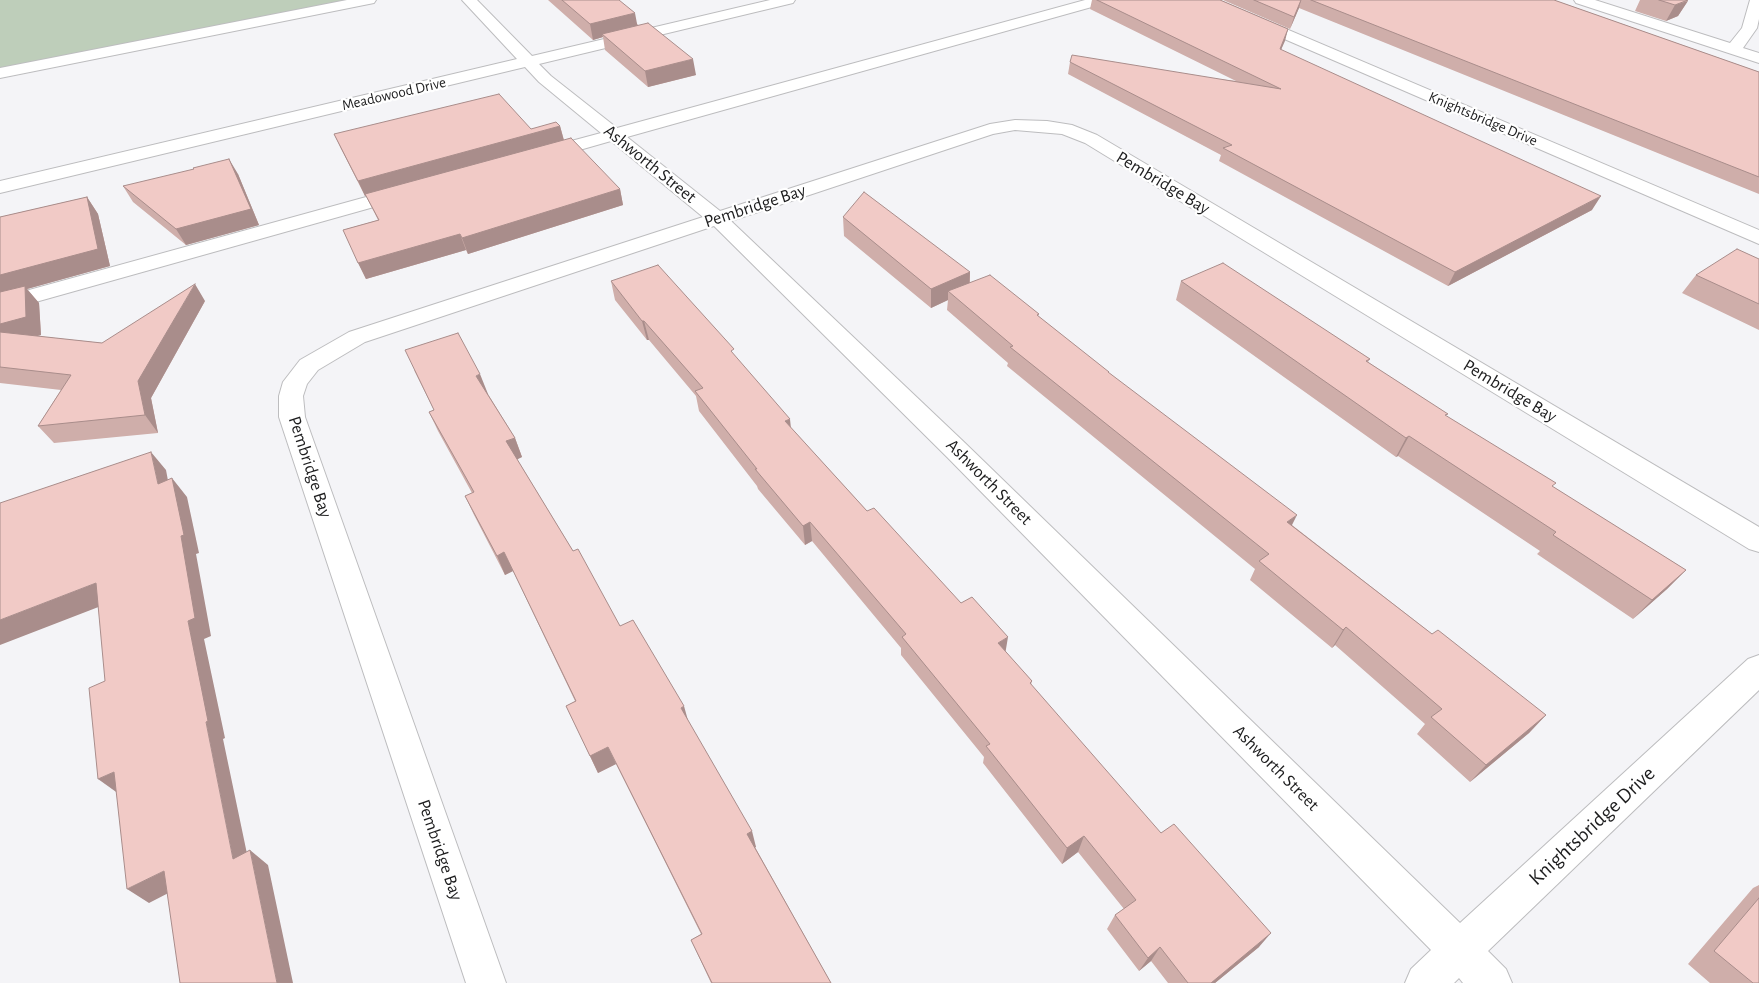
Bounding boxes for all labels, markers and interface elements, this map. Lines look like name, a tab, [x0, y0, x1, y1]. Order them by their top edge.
street label: Meadowood Drive	[340, 73, 448, 115]
street label: Knightsbridge Drive	[1426, 88, 1540, 150]
street label: Ashworth Street	[599, 120, 701, 208]
street label: Pembridge Bay	[1112, 147, 1214, 219]
street label: Pembridge Bay	[702, 179, 808, 233]
street label: Pembridge Bay	[1459, 355, 1561, 427]
street label: Pembridge Bay	[283, 414, 337, 520]
street label: Ashworth Street	[941, 434, 1037, 530]
street label: Ashworth Street	[1228, 720, 1324, 816]
street label: Knightsbridge Drive	[1524, 761, 1660, 891]
street label: Pembridge Bay	[413, 797, 467, 903]

